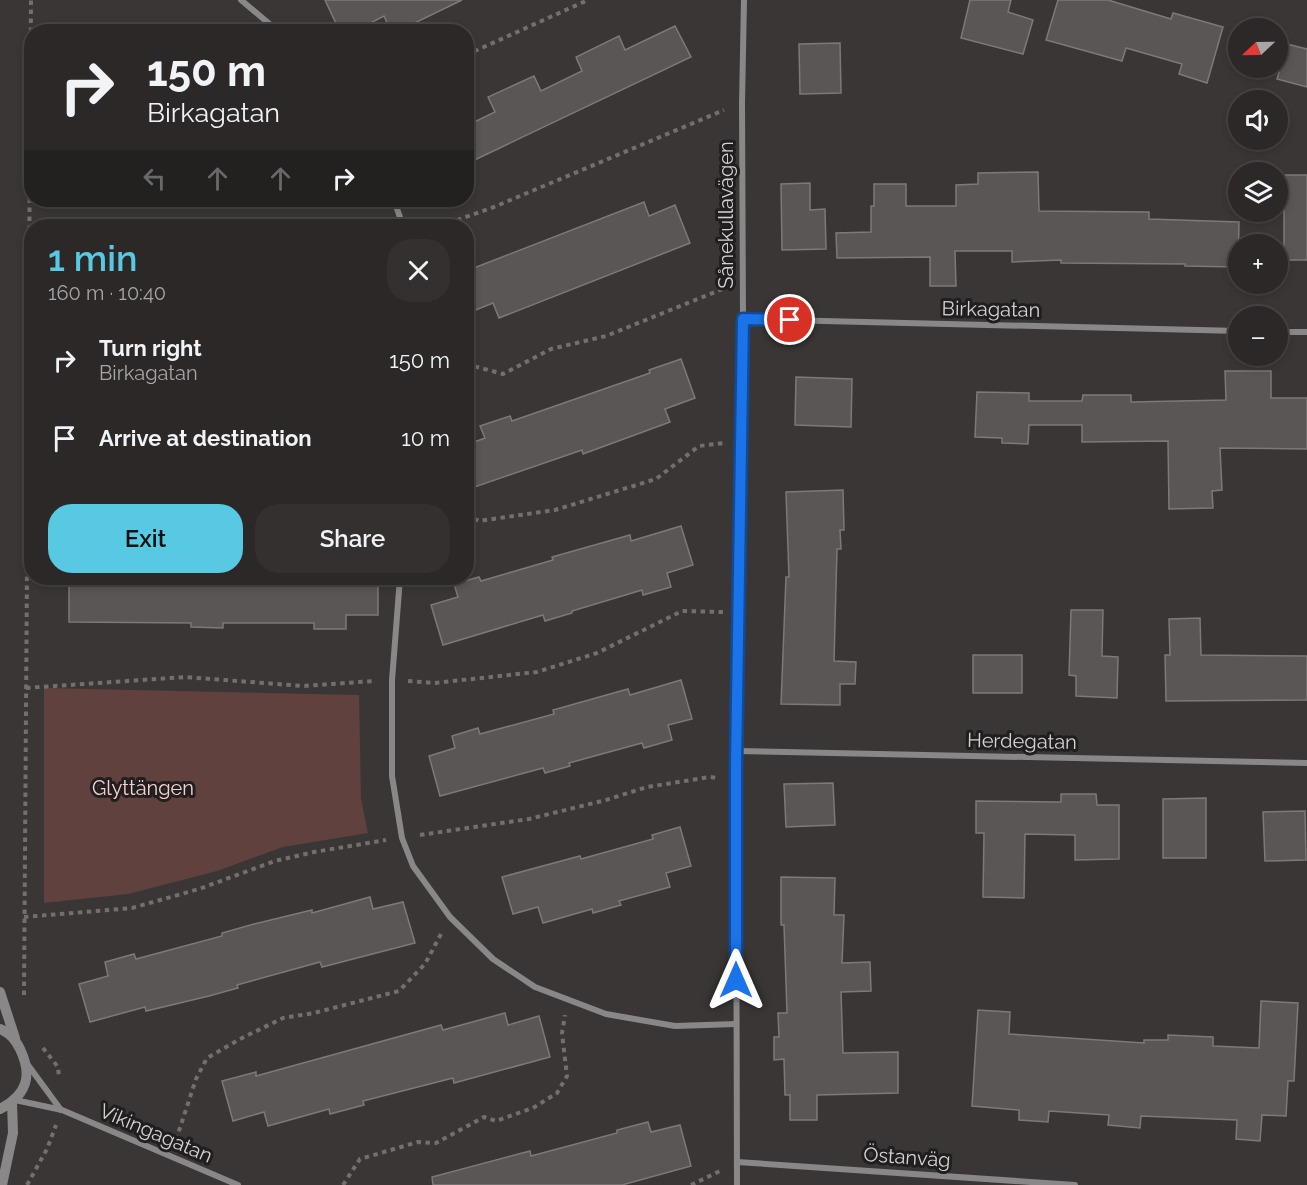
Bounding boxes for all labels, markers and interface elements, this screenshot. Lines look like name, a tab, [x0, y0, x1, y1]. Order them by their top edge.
north arrow	[1228, 18, 1288, 78]
map controls	[1228, 18, 1288, 366]
text: 150 m	[147, 47, 266, 96]
icon: right	[48, 48, 126, 126]
button: sound	[1228, 90, 1288, 150]
text: Birkagatan	[147, 97, 280, 128]
street label: Sånekullavägen	[714, 141, 738, 289]
icon: left	[138, 162, 171, 195]
icon: ahead	[201, 162, 234, 195]
icon: ahead	[264, 162, 297, 195]
icon: right	[327, 162, 360, 195]
button: layers	[1228, 162, 1288, 222]
button: +	[1228, 234, 1288, 294]
text: 1 min	[48, 237, 137, 279]
button: close	[387, 239, 450, 302]
text: 160 m · 10:40	[48, 281, 166, 305]
pin	[764, 294, 815, 345]
street label: Birkagatan	[941, 296, 1041, 322]
icon: arrive	[773, 303, 806, 336]
button: −	[1228, 306, 1288, 366]
text: Turn right	[99, 335, 202, 361]
icon: right	[48, 344, 81, 377]
text: 150 m	[389, 347, 450, 373]
text: Birkagatan	[99, 361, 198, 385]
icon: arrive	[48, 422, 81, 455]
text: Arrive at destination	[99, 425, 312, 451]
text: 10 m	[401, 425, 450, 451]
button: Exit	[48, 504, 243, 573]
button: Share	[255, 504, 450, 573]
street label: Herdegatan	[967, 728, 1077, 754]
park label: Glyttängen	[92, 776, 194, 800]
position arrow	[704, 948, 768, 1012]
street label: Vikingagatan	[96, 1098, 216, 1168]
street label: Östanväg	[863, 1142, 951, 1172]

